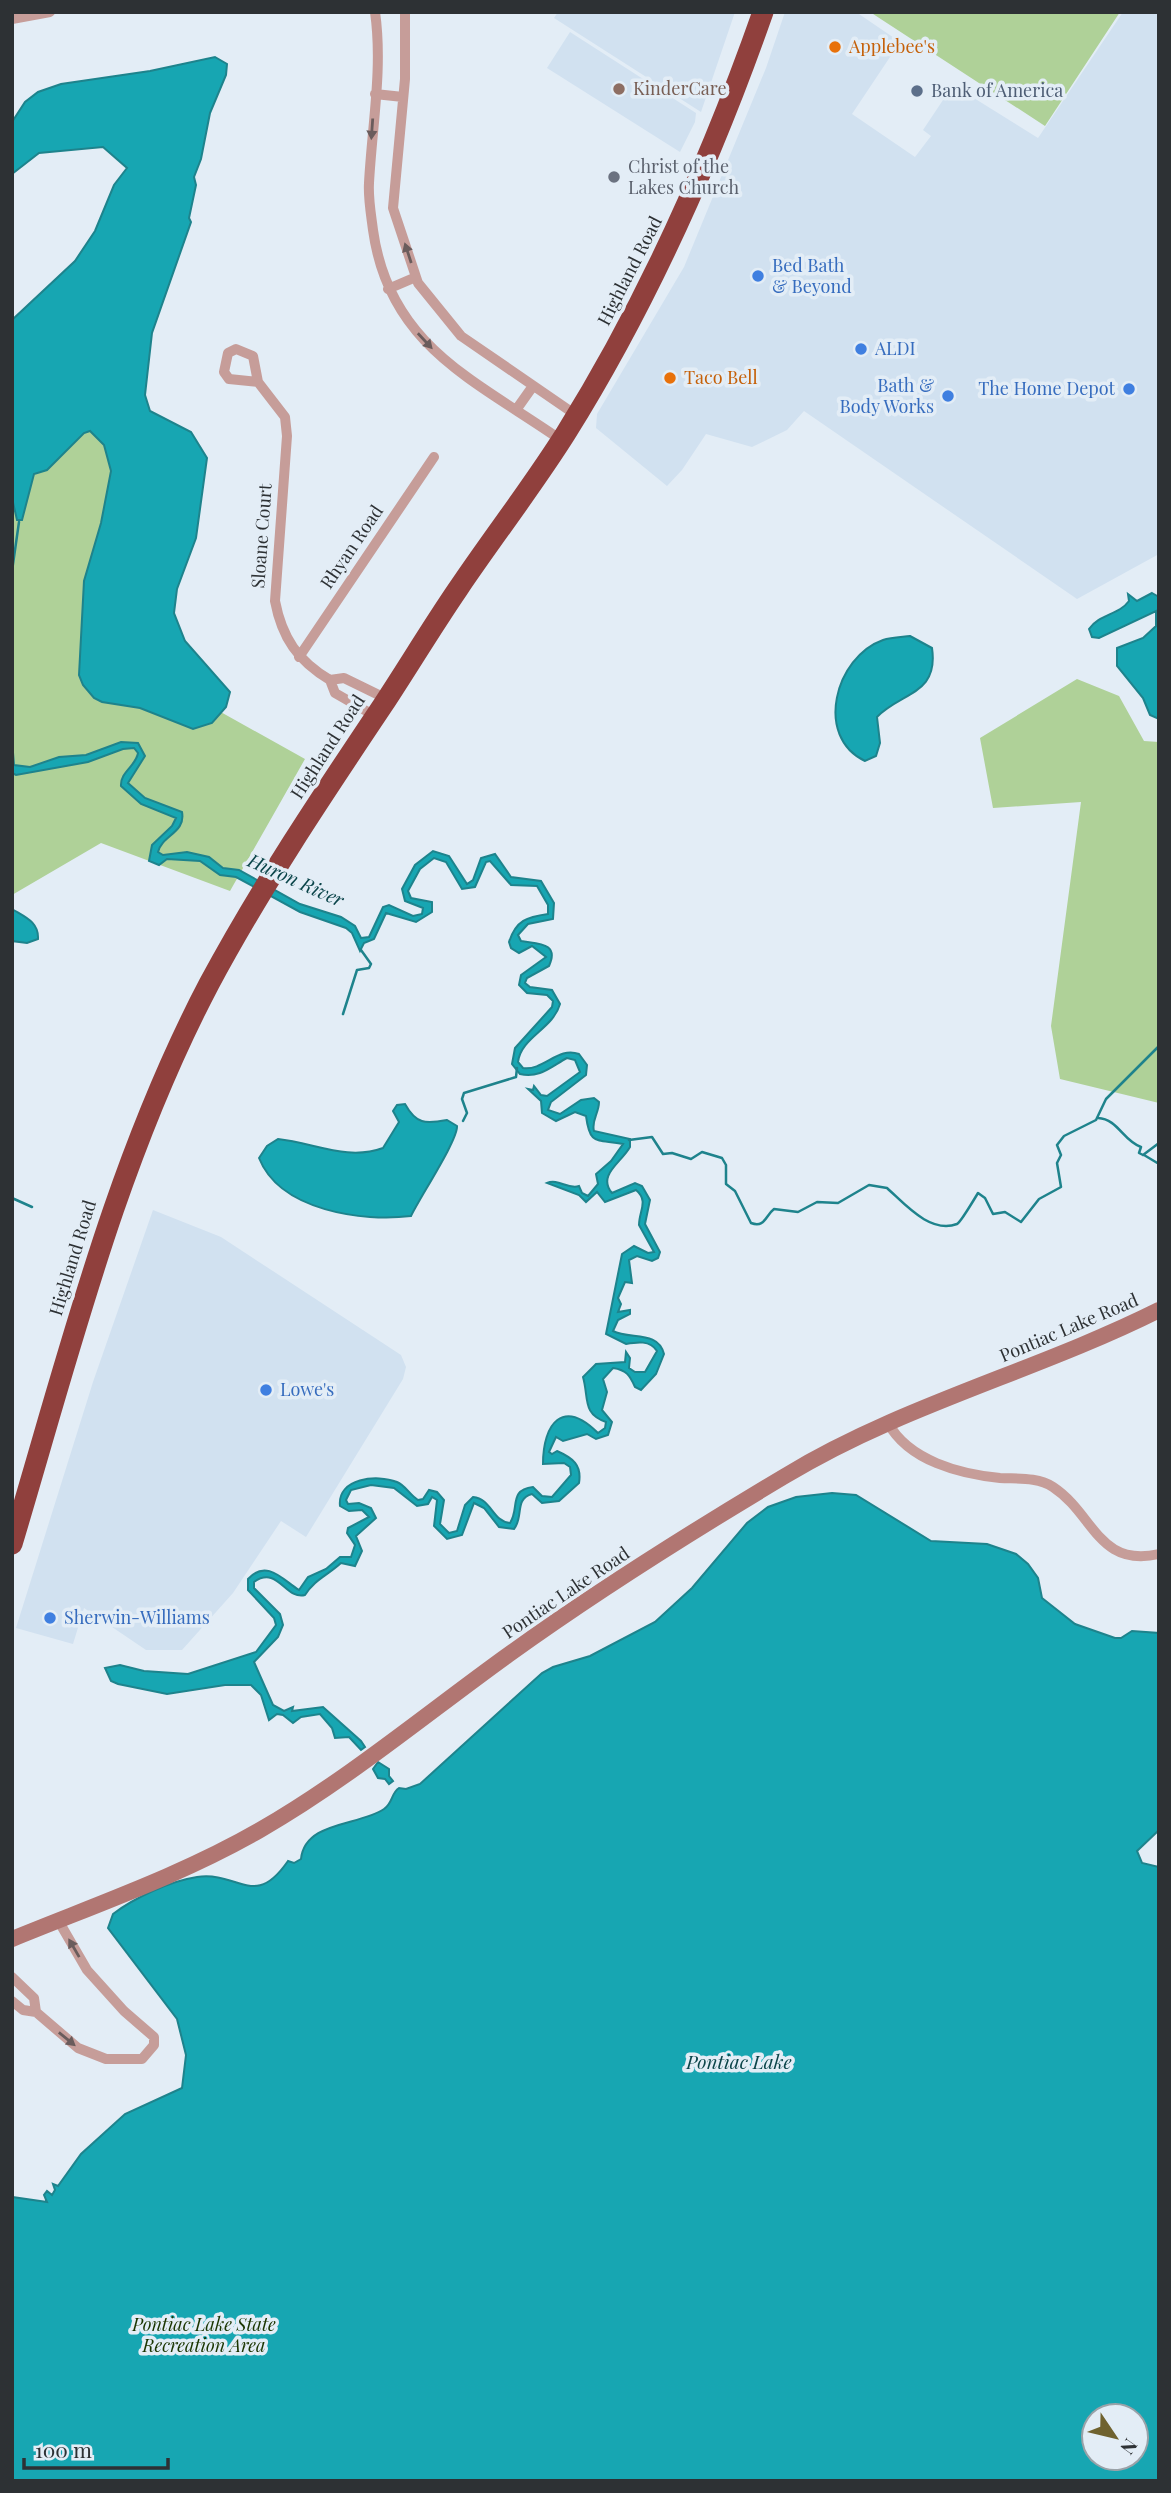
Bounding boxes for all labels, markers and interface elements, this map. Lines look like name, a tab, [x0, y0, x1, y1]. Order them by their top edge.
place label: Applebee's	[848, 34, 935, 58]
marker: Applebee's	[827, 39, 843, 55]
place label: KinderCare	[633, 76, 727, 100]
place label: Bank of America	[931, 78, 1063, 102]
marker: KinderCare	[611, 81, 627, 97]
marker: Bank of America	[909, 83, 925, 99]
one-way arrow	[366, 118, 377, 140]
place label: Christ of the Lakes Church	[628, 154, 739, 199]
marker: Christ of the Lakes Church	[606, 169, 622, 185]
street label: Highland Road	[591, 211, 667, 329]
one-way arrow	[402, 243, 413, 264]
place label: Bed Bath & Beyond	[772, 253, 852, 298]
marker: Bed Bath & Beyond	[750, 268, 766, 284]
one-way arrow	[417, 332, 433, 349]
place label: ALDI	[874, 336, 916, 360]
marker: ALDI	[853, 341, 869, 357]
place label: Taco Bell	[684, 365, 758, 389]
marker: Taco Bell	[662, 370, 678, 386]
place label: Bath & Body Works	[839, 373, 934, 418]
place label: The Home Depot	[978, 376, 1116, 400]
marker: The Home Depot	[1121, 381, 1137, 397]
marker: Bath & Body Works	[940, 388, 956, 404]
street label: Sloane Court	[245, 482, 277, 589]
street label: Rhyan Road	[314, 499, 388, 593]
street label: Highland Road	[284, 689, 370, 803]
water label: Huron River	[243, 846, 349, 912]
street label: Highland Road	[43, 1196, 101, 1318]
street label: Pontiac Lake Road	[996, 1287, 1142, 1367]
place label: Lowe's	[280, 1377, 334, 1401]
marker: Lowe's	[258, 1382, 274, 1398]
street label: Pontiac Lake Road	[497, 1540, 634, 1644]
place label: Sherwin-Williams	[64, 1605, 210, 1629]
marker: Sherwin-Williams	[42, 1610, 58, 1626]
one-way arrow	[67, 1938, 80, 1957]
one-way arrow	[58, 2031, 76, 2046]
water label: Pontiac Lake	[685, 2048, 792, 2074]
park label: Pontiac Lake State Recreation Area	[131, 2312, 276, 2357]
north arrow	[1080, 2402, 1150, 2472]
scale bar	[24, 2426, 168, 2470]
text: N	[1115, 2434, 1144, 2461]
text: 100 m	[35, 2435, 92, 2463]

